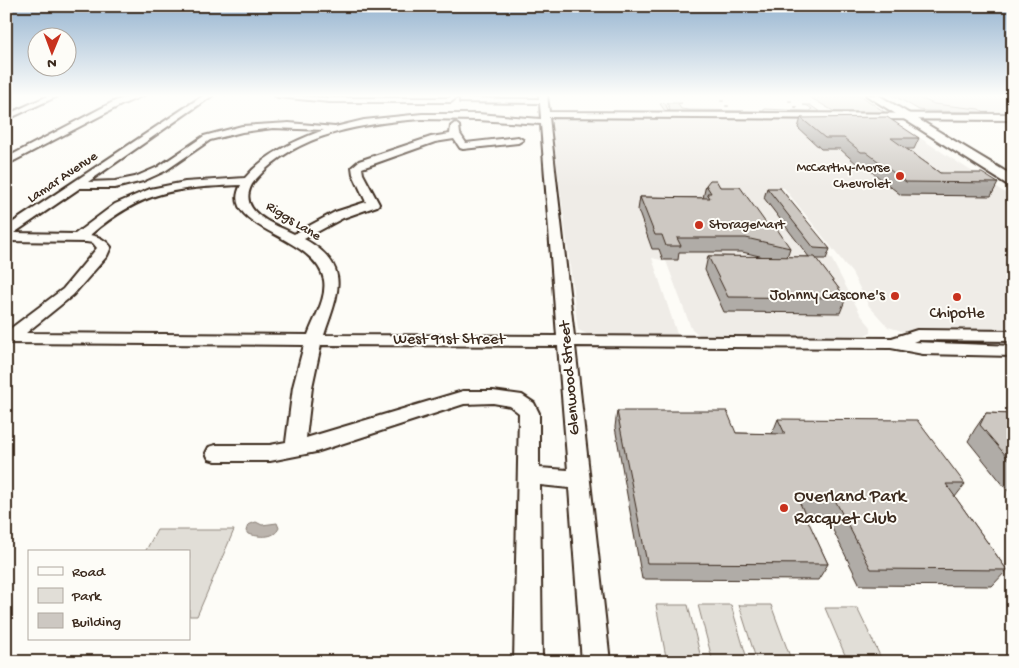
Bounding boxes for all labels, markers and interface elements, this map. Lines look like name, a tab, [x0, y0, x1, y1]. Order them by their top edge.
north arrow	[28, 28, 78, 78]
text: N	[47, 54, 57, 71]
street label: Lamar Avenue	[25, 148, 102, 208]
place label: McCarthy-Morse Chevrolet	[796, 160, 891, 193]
marker: McCarthy-Morse Chevrolet	[894, 170, 906, 182]
street label: Riggs Lane	[262, 198, 324, 246]
place label: StorageMart	[709, 217, 786, 234]
marker: StorageMart	[693, 219, 705, 231]
place label: Johnny Cascone's	[770, 287, 886, 306]
marker: Johnny Cascone's	[889, 290, 901, 302]
marker: Chipotle	[951, 291, 963, 303]
place label: Chipotle	[929, 305, 985, 324]
street label: Glenwood Street	[556, 319, 585, 436]
street label: West 91st Street	[393, 331, 506, 350]
place label: Overland Park Racquet Club	[794, 486, 907, 531]
marker: Overland Park Racquet Club	[778, 502, 790, 514]
legend	[28, 550, 190, 640]
text: Road	[72, 564, 106, 582]
text: Park	[71, 588, 102, 606]
text: Building	[71, 614, 121, 632]

